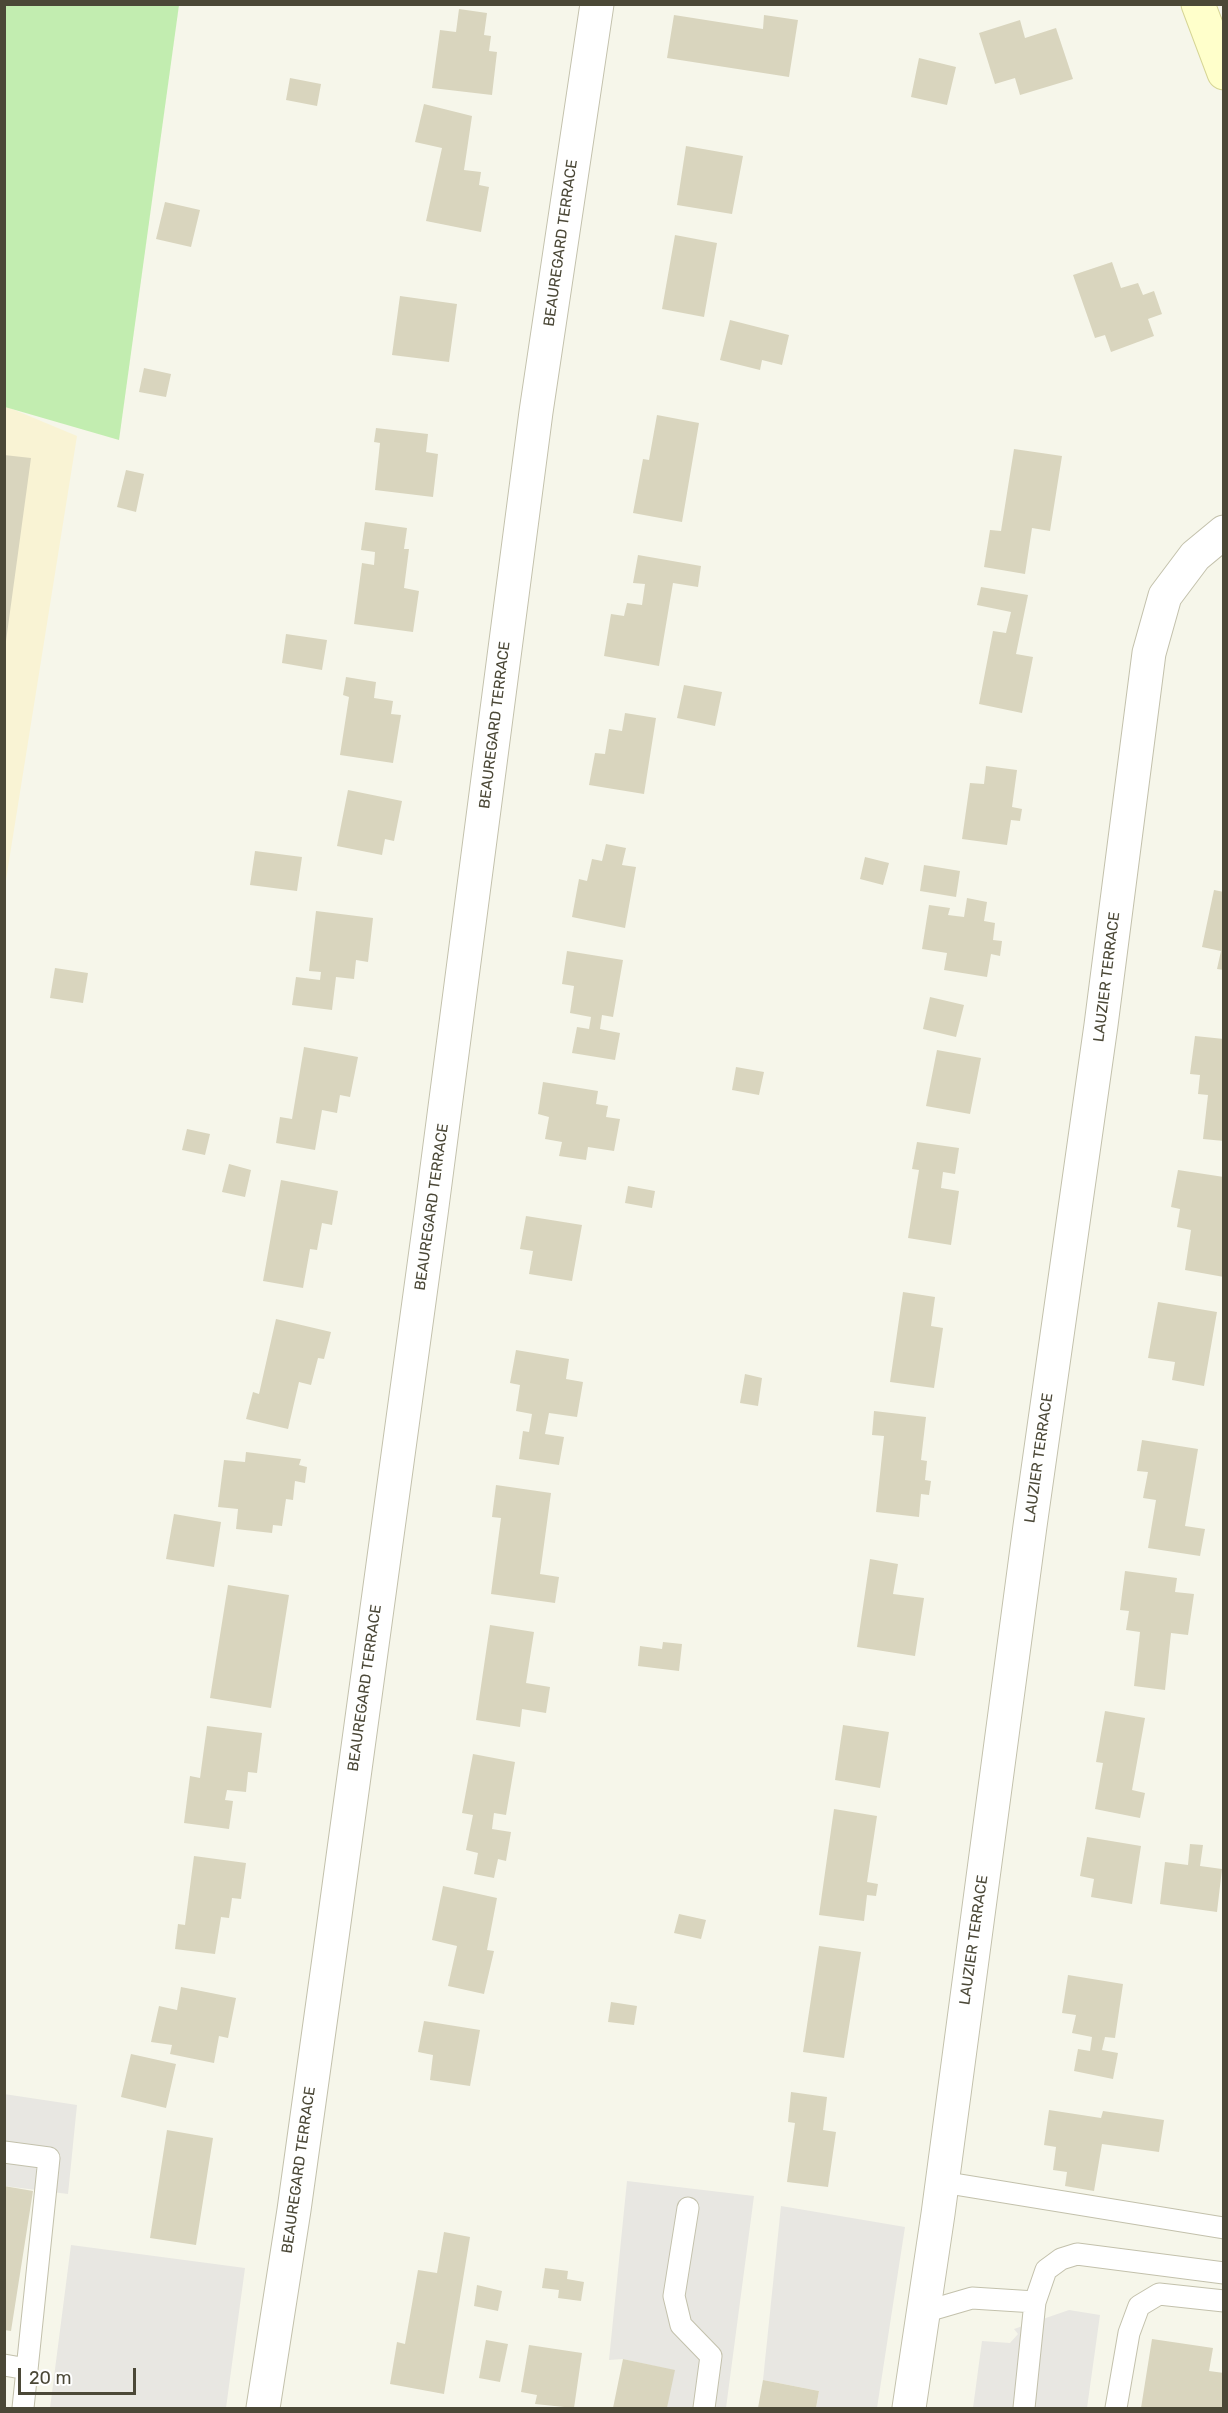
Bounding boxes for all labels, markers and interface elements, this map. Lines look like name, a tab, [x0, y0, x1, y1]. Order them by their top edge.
street label: BEAUREGARD TERRACE	[540, 158, 582, 328]
street label: BEAUREGARD TERRACE	[476, 640, 514, 810]
street label: LAUZIER TERRACE	[1090, 911, 1124, 1043]
street label: BEAUREGARD TERRACE	[411, 1122, 453, 1292]
street label: LAUZIER TERRACE	[1021, 1392, 1057, 1524]
street label: BEAUREGARD TERRACE	[344, 1603, 386, 1773]
street label: LAUZIER TERRACE	[956, 1874, 992, 2006]
street label: BEAUREGARD TERRACE	[278, 2085, 320, 2255]
scale bar	[21, 2356, 140, 2394]
text: 20 m	[29, 2367, 71, 2389]

